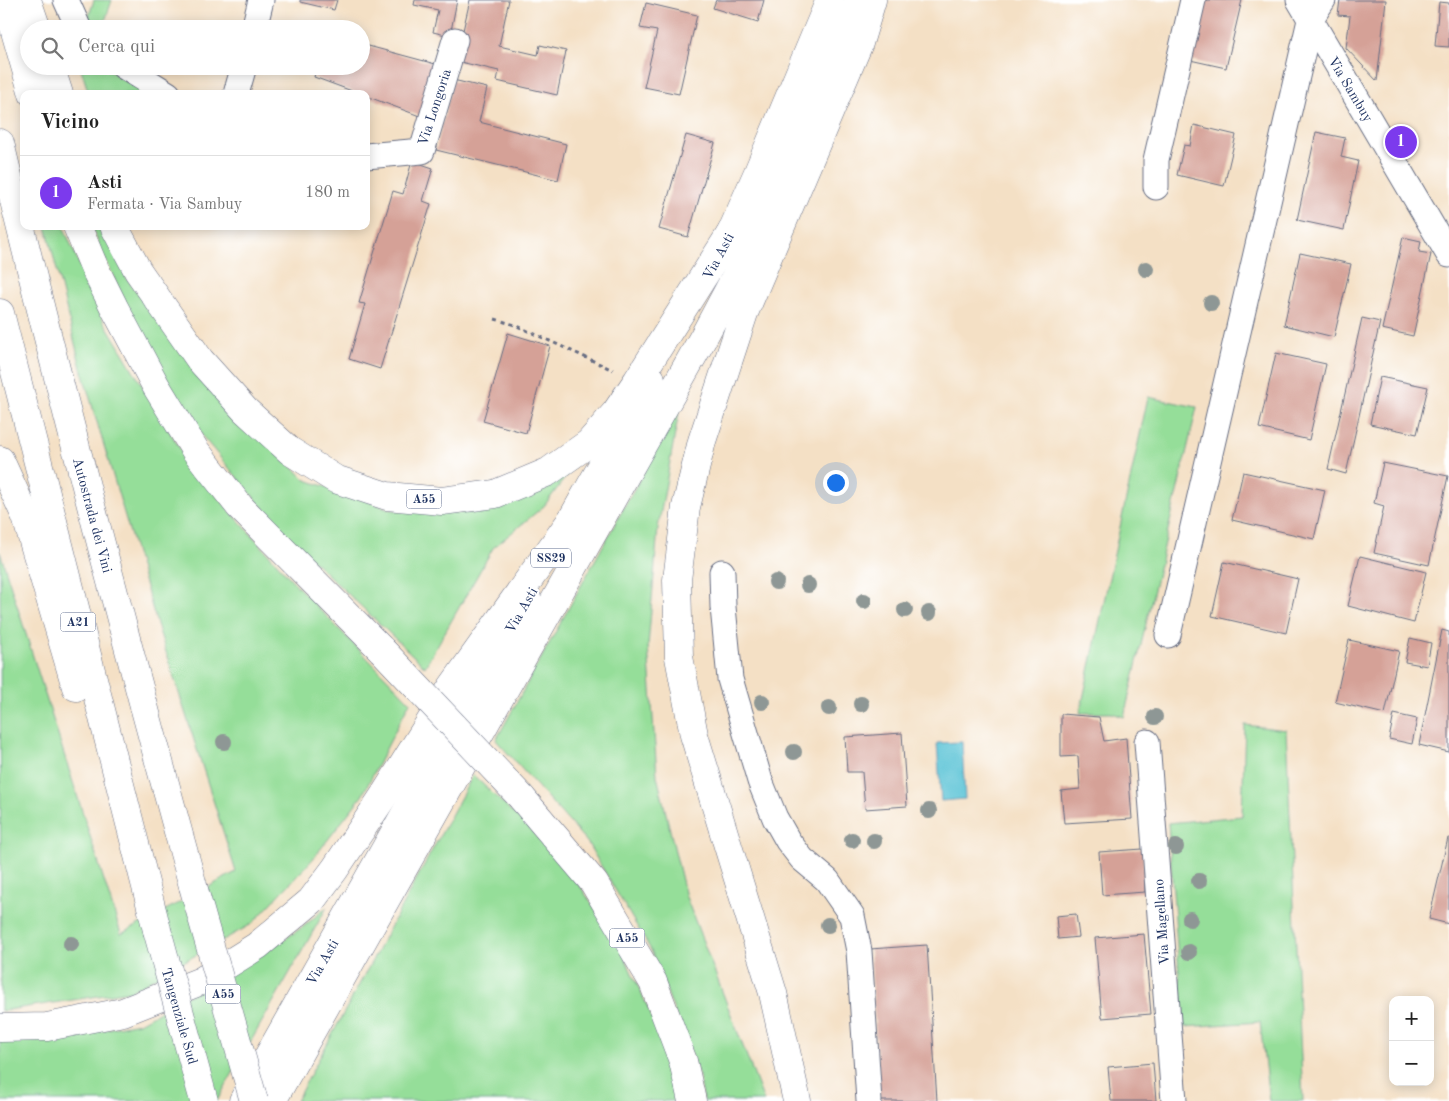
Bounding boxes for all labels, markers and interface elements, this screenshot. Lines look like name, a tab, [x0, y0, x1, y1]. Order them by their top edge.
search box	[20, 20, 370, 75]
icon: search	[38, 34, 66, 62]
text: Cerca qui	[78, 38, 155, 57]
street label: Via Sambuy	[1325, 54, 1375, 125]
street label: Via Longoria	[416, 67, 454, 147]
text: Vicino	[40, 112, 99, 133]
pin: 1	[1385, 123, 1417, 161]
text: Asti	[87, 174, 122, 193]
text: 1	[51, 185, 61, 201]
text: 180 m	[305, 185, 350, 201]
text: Fermata · Via Sambuy	[87, 197, 242, 213]
street label: Via Asti	[701, 231, 737, 282]
street label: Autostrada dei Vini	[70, 456, 114, 575]
your location	[823, 470, 849, 496]
road number: A55	[406, 489, 442, 508]
road number: SS29	[531, 548, 571, 568]
street label: Via Asti	[503, 585, 541, 636]
road number: A21	[60, 612, 96, 632]
street label: Via Magellano	[1152, 878, 1172, 966]
road number: A55	[610, 928, 644, 948]
street label: Via Asti	[304, 937, 342, 988]
street label: Tangenziale Sud	[159, 966, 200, 1066]
road number: A55	[206, 984, 240, 1004]
map controls	[1389, 996, 1434, 1086]
button: +	[1389, 996, 1434, 1041]
button: −	[1389, 1041, 1434, 1086]

